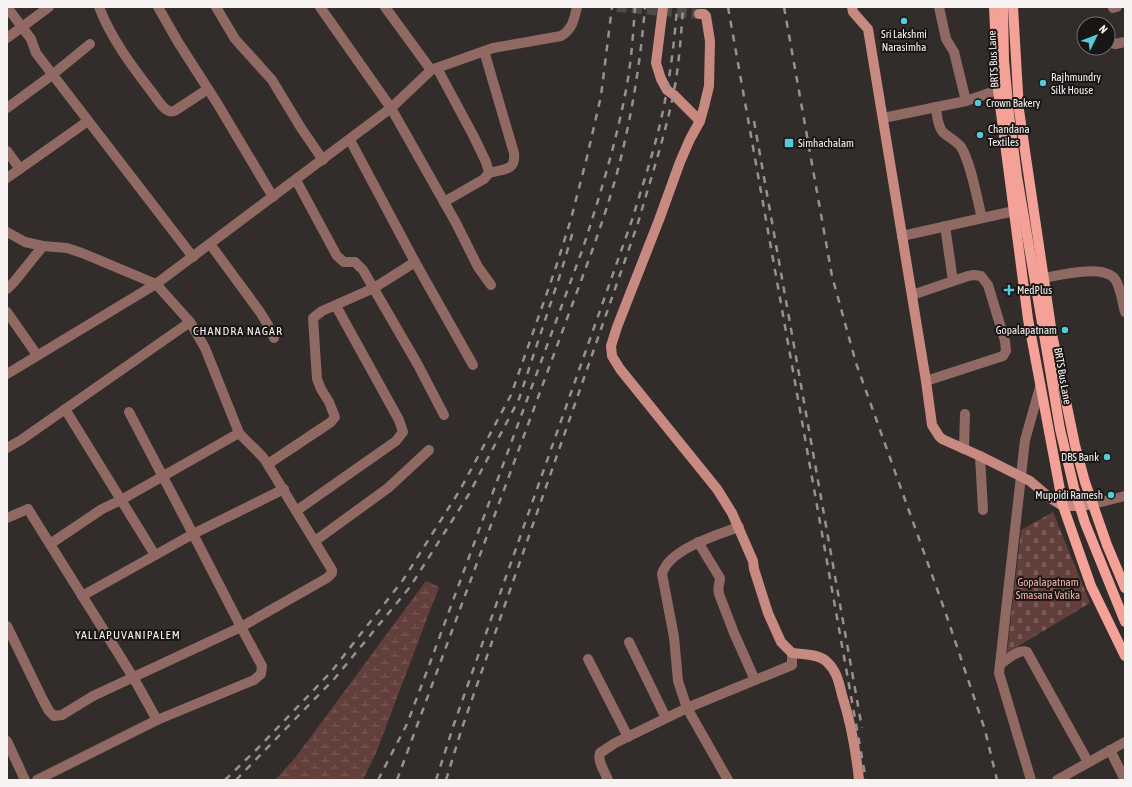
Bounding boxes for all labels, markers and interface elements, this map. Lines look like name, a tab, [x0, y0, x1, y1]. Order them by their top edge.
marker: Sri Lakshmi Narasimha	[899, 16, 909, 26]
north arrow	[1076, 16, 1116, 56]
text: N	[1097, 23, 1110, 36]
place label: Sri Lakshmi Narasimha	[881, 28, 927, 53]
street label: BRTS Bus Lane	[986, 30, 1000, 88]
place label: Rajhmundry Silk House	[1051, 71, 1102, 96]
marker: Rajhmundry Silk House	[1038, 78, 1048, 88]
place label: Crown Bakery	[986, 97, 1041, 109]
marker: Crown Bakery	[973, 98, 983, 108]
place label: Chandana Textiles	[988, 123, 1030, 148]
marker: Chandana Textiles	[975, 130, 985, 140]
marker: Simhachalam	[783, 137, 795, 149]
place label: Simhachalam	[798, 137, 854, 149]
place label: MedPlus	[1017, 284, 1052, 296]
marker: MedPlus	[1004, 285, 1014, 295]
district label: CHANDRA NAGAR	[193, 324, 283, 338]
place label: Gopalapatnam	[996, 324, 1057, 336]
marker: Gopalapatnam	[1060, 325, 1070, 335]
street label: BRTS Bus Lane	[1052, 347, 1074, 405]
place label: DBS Bank	[1061, 451, 1099, 463]
marker: DBS Bank	[1102, 452, 1112, 462]
place label: Muppidi Ramesh	[1035, 489, 1103, 501]
marker: Muppidi Ramesh	[1106, 490, 1116, 500]
park label: Gopalapatnam Smasana Vatika	[1016, 576, 1080, 601]
district label: YALLAPUVANIPALEM	[75, 628, 181, 642]

